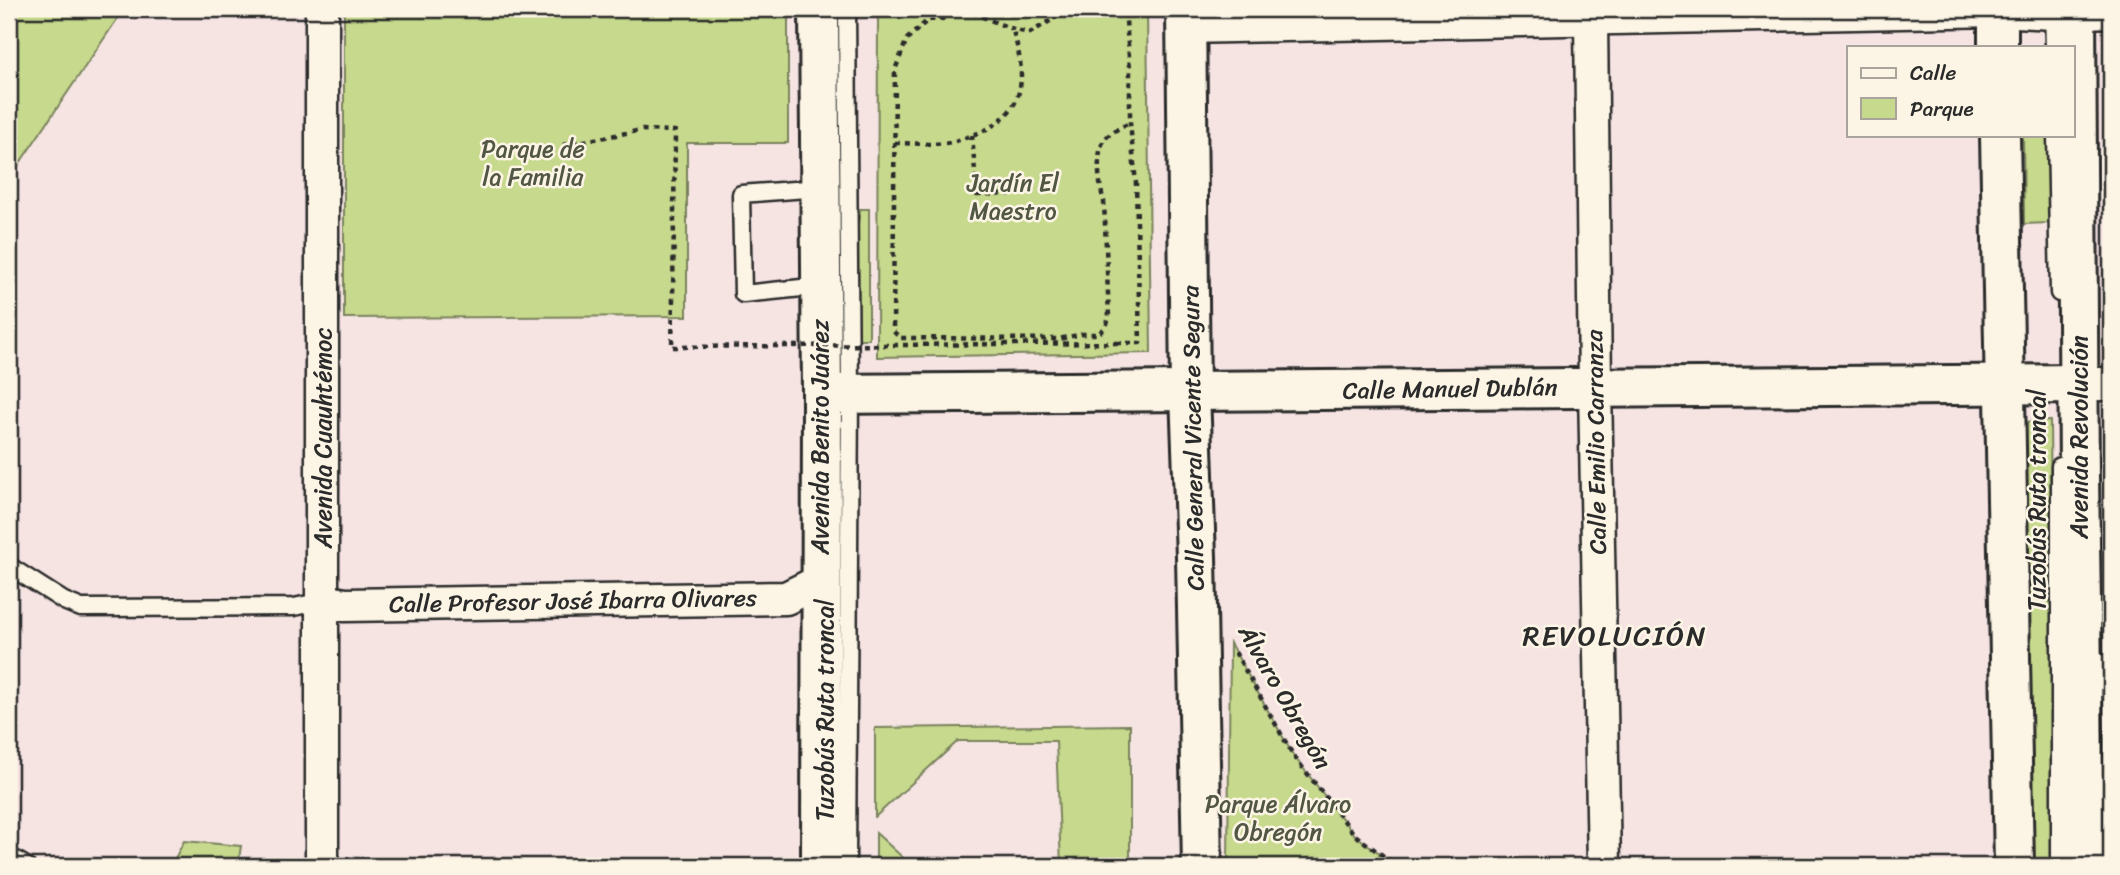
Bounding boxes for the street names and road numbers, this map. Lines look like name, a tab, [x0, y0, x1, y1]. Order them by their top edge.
street label: Calle General Vicente Segura	[1169, 284, 1217, 591]
street label: Avenida Benito Juárez	[799, 319, 841, 556]
street label: Avenida Cuauhtémoc	[302, 328, 344, 549]
street label: Calle Emilio Carranza	[1573, 328, 1619, 555]
street label: Avenida Revolución	[2058, 335, 2100, 540]
street label: Calle Manuel Dublán	[1342, 366, 1558, 412]
street label: Tuzobús Ruta troncal	[2016, 388, 2058, 611]
street label: Calle Profesor José Ibarra Olivares	[389, 577, 757, 625]
street label: Tuzobús Ruta troncal	[804, 598, 846, 821]
street label: Álvaro Obregón	[1226, 616, 1344, 777]

